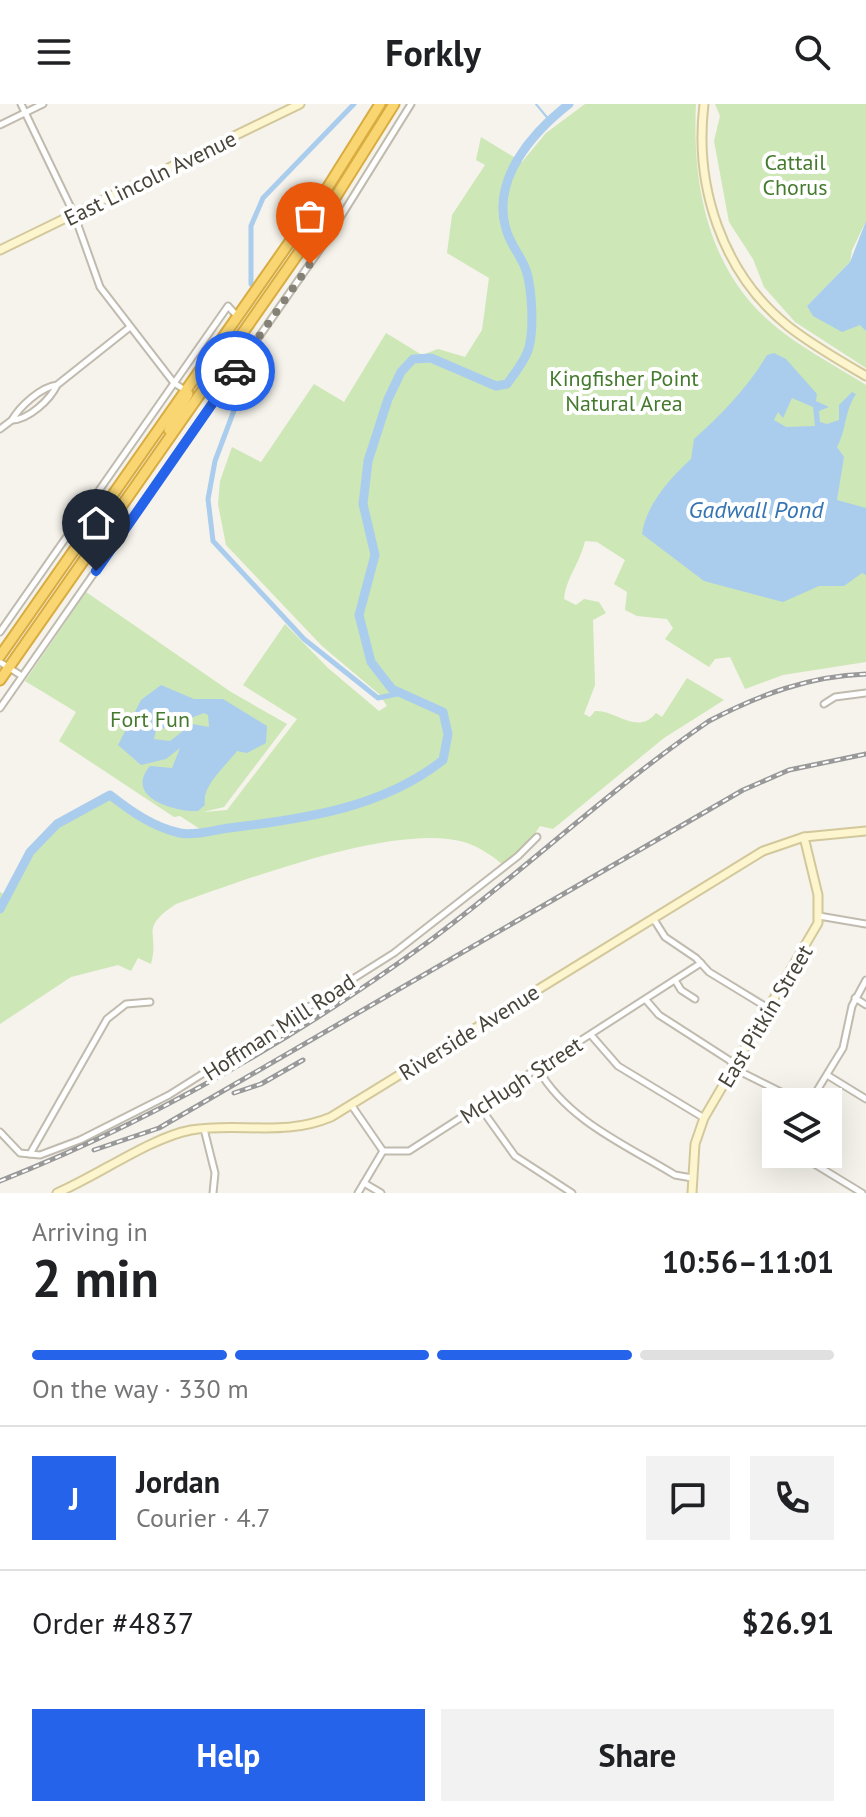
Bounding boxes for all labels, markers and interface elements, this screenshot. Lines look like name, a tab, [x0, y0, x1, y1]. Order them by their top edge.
text: Forkly	[385, 29, 481, 76]
icon: menu	[32, 30, 76, 74]
icon: search	[790, 30, 834, 74]
street label: East Lincoln Avenue	[59, 124, 241, 232]
park label: Cattail Chorus	[763, 148, 828, 201]
pin	[276, 182, 344, 264]
icon: bag	[288, 194, 332, 238]
courier	[195, 331, 275, 411]
icon: car	[213, 349, 257, 393]
park label: Kingfisher Point Natural Area	[549, 364, 699, 417]
pin	[62, 489, 130, 571]
water label: Gadwall Pond	[689, 494, 824, 525]
icon: home	[74, 501, 118, 545]
park label: Fort Fun	[110, 705, 190, 733]
street label: East Pitkin Street	[711, 939, 819, 1092]
street label: Hoffman Mill Road	[198, 967, 360, 1087]
street label: Riverside Avenue	[394, 978, 544, 1086]
street label: McHugh Street	[455, 1030, 588, 1130]
map controls	[762, 1088, 842, 1168]
button: layers	[762, 1088, 842, 1168]
text: Arriving in	[32, 1215, 148, 1248]
text: 10:56–11:01	[662, 1242, 834, 1281]
text: 2 min	[32, 1244, 159, 1311]
text: On the way · 330 m	[32, 1372, 249, 1405]
button: chat	[646, 1456, 730, 1540]
button: phone	[750, 1456, 834, 1540]
text: Jordan	[136, 1462, 220, 1501]
text: J	[69, 1479, 79, 1518]
text: Courier · 4.7	[136, 1501, 270, 1534]
text: Order #4837	[32, 1603, 194, 1642]
text: $26.91	[742, 1603, 834, 1642]
button: Help	[32, 1709, 425, 1801]
button: Share	[441, 1709, 834, 1801]

